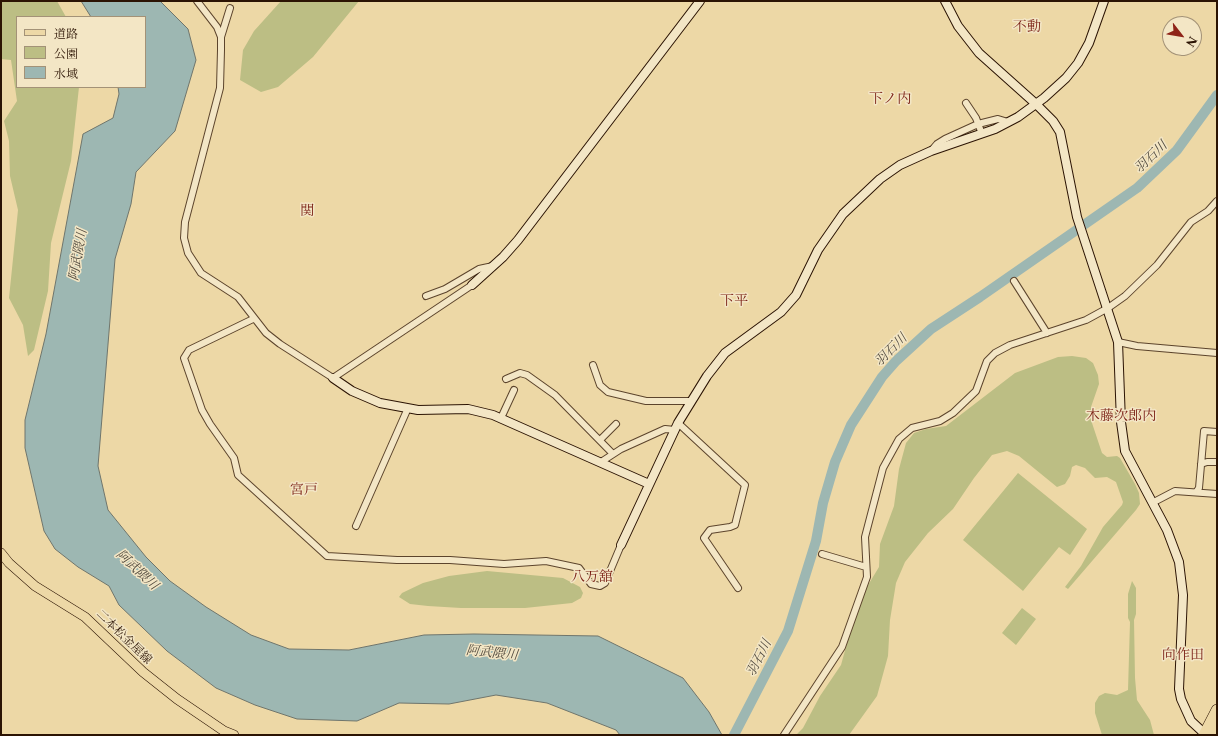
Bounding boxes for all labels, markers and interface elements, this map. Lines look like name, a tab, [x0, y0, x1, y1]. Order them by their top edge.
legend	[16, 16, 146, 88]
north arrow	[1162, 16, 1202, 56]
district label: 不動	[1013, 19, 1041, 35]
text: 道路	[54, 26, 78, 41]
text: N	[1183, 34, 1200, 49]
text: 公園	[54, 46, 78, 61]
text: 水域	[54, 66, 78, 81]
district label: 下ノ内	[869, 91, 911, 107]
water label: 羽石川	[1132, 138, 1170, 176]
district label: 関	[300, 203, 314, 219]
water label: 阿武隈川	[66, 228, 90, 282]
district label: 下平	[720, 293, 748, 309]
water label: 羽石川	[872, 331, 910, 369]
district label: 木藤次郎内	[1086, 408, 1156, 424]
district label: 宮戸	[290, 482, 318, 498]
water label: 阿武隈川	[113, 547, 161, 593]
district label: 八万舘	[571, 569, 613, 585]
street label: 二本松金屋線	[93, 607, 155, 667]
water label: 羽石川	[743, 637, 775, 679]
water label: 阿武隈川	[465, 643, 519, 663]
district label: 向作田	[1162, 647, 1204, 663]

